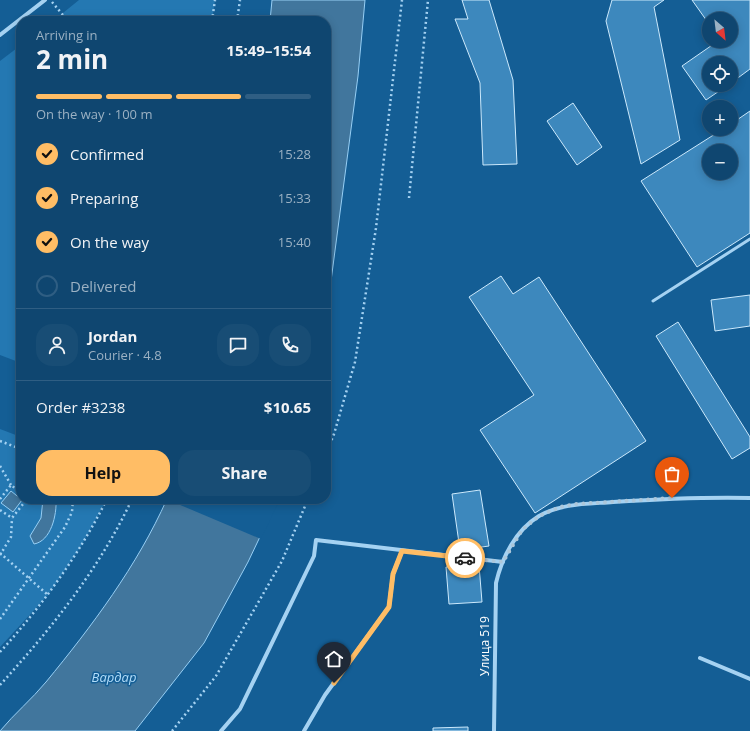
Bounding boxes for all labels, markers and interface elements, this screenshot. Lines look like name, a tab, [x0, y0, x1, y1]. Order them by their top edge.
north arrow	[702, 12, 738, 48]
map controls	[702, 12, 738, 180]
text: Arriving in	[36, 26, 98, 44]
text: 15:49–15:54	[226, 40, 311, 60]
text: 2 min	[36, 41, 108, 77]
button: locate	[702, 56, 738, 92]
button: +	[702, 100, 738, 136]
text: On the way · 100 m	[36, 105, 152, 123]
icon: check	[36, 143, 58, 165]
text: Confirmed	[70, 144, 144, 164]
button: −	[702, 144, 738, 180]
text: 15:28	[278, 145, 311, 163]
icon: check	[36, 187, 58, 209]
text: Preparing	[70, 188, 138, 208]
text: 15:33	[278, 189, 311, 207]
icon: check	[36, 231, 58, 253]
text: On the way	[70, 232, 149, 252]
text: 15:40	[278, 233, 311, 251]
text: Delivered	[70, 276, 137, 296]
button: person	[36, 324, 78, 366]
button: chat	[217, 324, 259, 366]
button: phone	[269, 324, 311, 366]
text: Jordan	[88, 326, 137, 346]
text: Courier · 4.8	[88, 346, 162, 364]
text: Order #3238	[36, 397, 125, 417]
text: $10.65	[264, 397, 311, 417]
button: Help	[36, 450, 170, 496]
button: Share	[178, 450, 311, 496]
pin	[655, 457, 689, 498]
icon: bag	[661, 463, 683, 485]
courier	[445, 538, 485, 578]
icon: car	[454, 547, 476, 569]
street label: Улица 519	[476, 616, 493, 676]
pin	[317, 642, 351, 683]
icon: home	[323, 648, 345, 670]
water label: Вардар	[92, 668, 136, 686]

